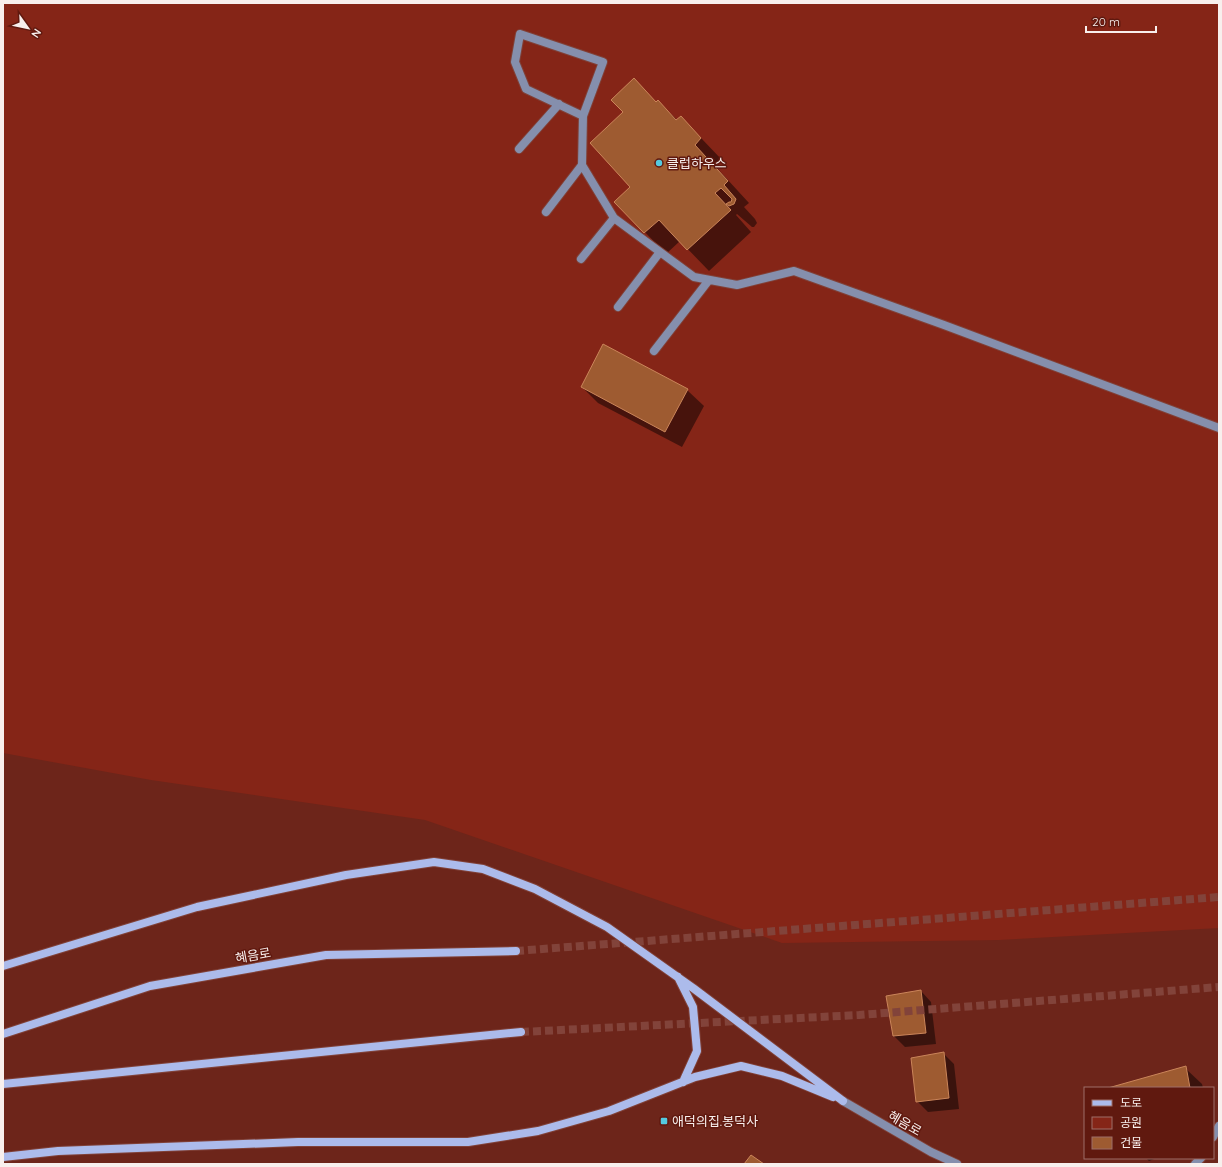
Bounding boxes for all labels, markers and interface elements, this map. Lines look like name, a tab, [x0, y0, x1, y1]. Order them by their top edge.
north arrow	[8, 8, 48, 48]
scale bar	[1086, 8, 1156, 34]
text: 20 m	[1092, 14, 1120, 29]
text: N	[28, 26, 44, 41]
place label: 클럽하우스	[667, 155, 727, 171]
marker: 클럽하우스	[654, 158, 664, 168]
street label: 혜음로	[234, 944, 272, 966]
legend	[1084, 1087, 1214, 1159]
text: 도로	[1120, 1095, 1142, 1110]
street label: 혜음로	[885, 1107, 925, 1139]
place label: 애덕의집.봉덕사	[672, 1113, 758, 1129]
text: 공원	[1120, 1115, 1142, 1130]
marker: 애덕의집.봉덕사	[659, 1116, 669, 1126]
text: 건물	[1120, 1135, 1142, 1150]

